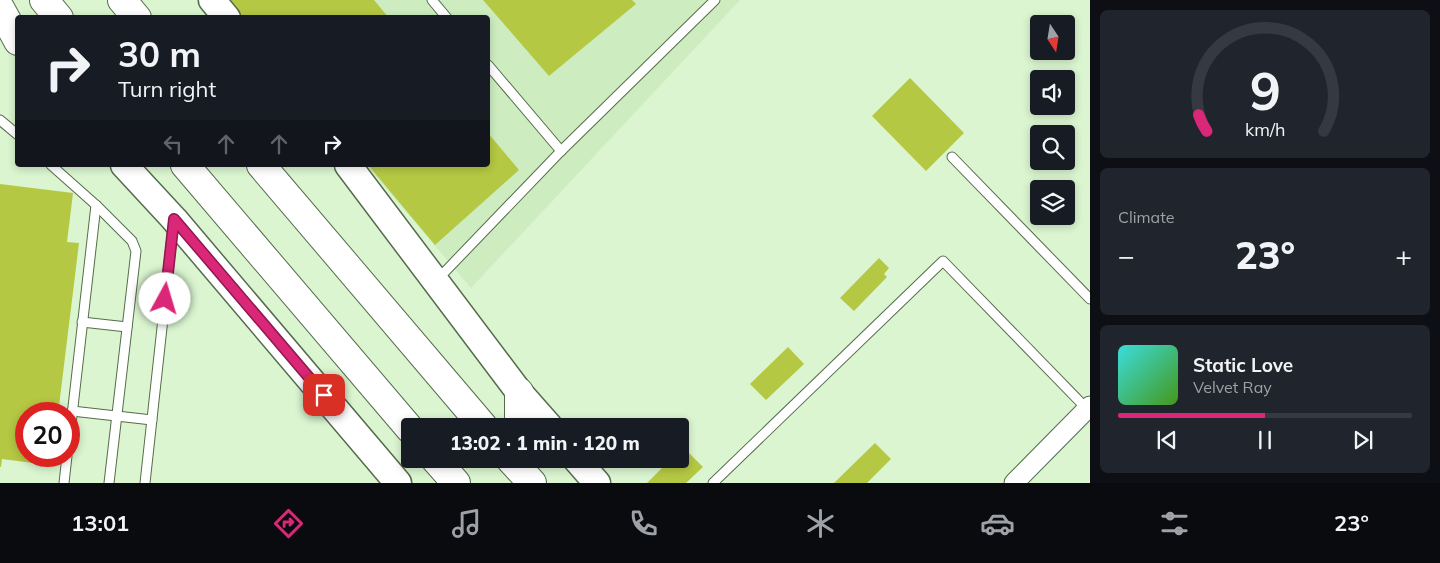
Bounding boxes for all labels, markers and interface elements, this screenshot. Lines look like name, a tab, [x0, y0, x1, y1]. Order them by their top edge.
north arrow	[1030, 15, 1075, 60]
map controls	[1030, 15, 1075, 225]
text: 30 m	[118, 32, 201, 76]
icon: right	[35, 35, 100, 100]
text: 9	[1249, 58, 1281, 123]
button: sound	[1030, 70, 1075, 115]
text: Turn right	[118, 75, 216, 103]
text: km/h	[1245, 118, 1285, 140]
button: search	[1030, 125, 1075, 170]
icon: left	[159, 130, 187, 158]
icon: ahead	[212, 130, 240, 158]
icon: ahead	[265, 130, 293, 158]
icon: right	[318, 130, 346, 158]
button: layers	[1030, 180, 1075, 225]
text: Climate	[1118, 207, 1174, 227]
text: 23°	[1235, 231, 1295, 279]
text: −	[1118, 238, 1135, 273]
text: +	[1395, 238, 1412, 273]
position arrow	[138, 272, 190, 324]
text: Static Love	[1193, 353, 1293, 377]
pin	[303, 374, 345, 416]
text: Velvet Ray	[1193, 377, 1272, 397]
icon: arrive	[310, 381, 338, 409]
speed limit sign: 20	[15, 402, 80, 467]
icon: previous	[1153, 426, 1181, 454]
icon: pause	[1251, 426, 1279, 454]
icon: next	[1349, 426, 1377, 454]
text: 13:02 · 1 min · 120 m	[450, 431, 640, 455]
icon: directions	[271, 506, 306, 541]
icon: music	[449, 506, 484, 541]
icon: phone	[626, 506, 661, 541]
icon: climate	[803, 506, 838, 541]
icon: car	[980, 506, 1015, 541]
icon: filters	[1157, 506, 1192, 541]
text: 13:01	[71, 509, 129, 537]
text: 23°	[1334, 509, 1369, 537]

